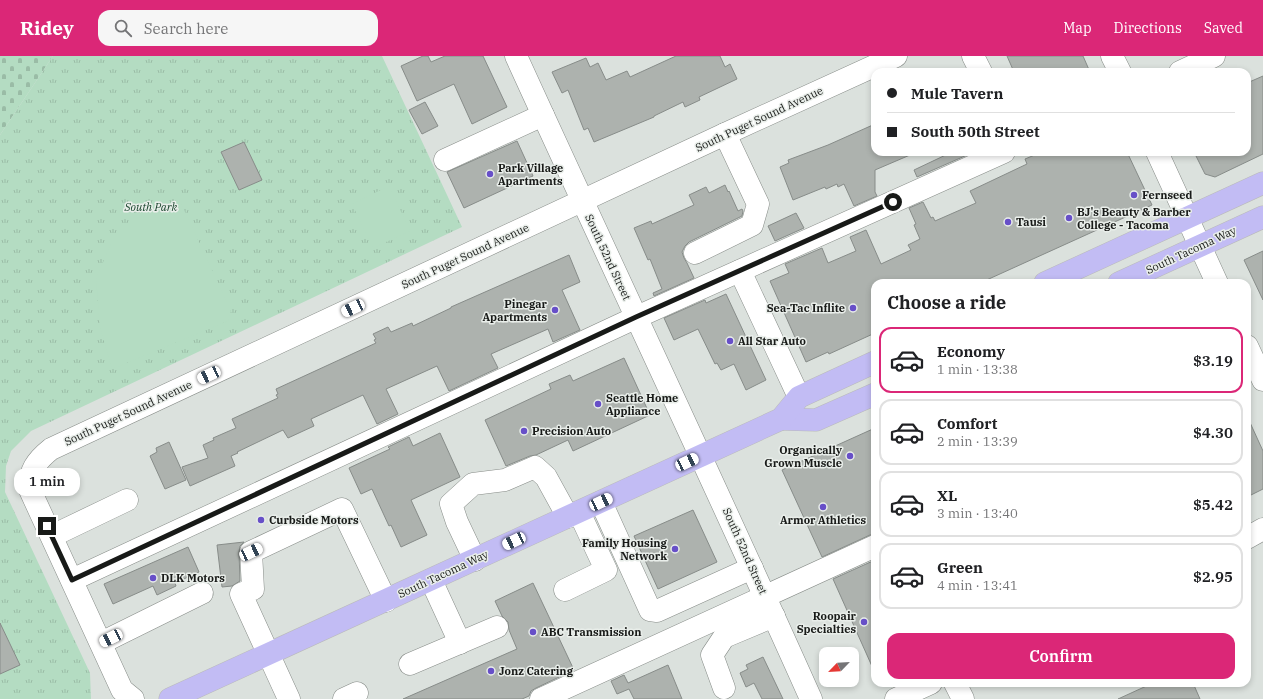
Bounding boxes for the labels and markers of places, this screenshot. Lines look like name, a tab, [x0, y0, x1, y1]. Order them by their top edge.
place label: Park Village Apartments	[498, 161, 563, 188]
marker: Park Village Apartments	[485, 169, 495, 179]
place label: Fernseed	[1142, 188, 1193, 202]
marker: Fernseed	[1129, 190, 1139, 200]
place label: BJ's Beauty & Barber College - Tacoma	[1077, 205, 1191, 232]
marker: BJ's Beauty & Barber College - Tacoma	[1064, 213, 1074, 223]
place label: Tausi	[1016, 215, 1046, 229]
marker: Tausi	[1003, 217, 1013, 227]
place label: Pinegar Apartments	[482, 297, 548, 324]
place label: Sea-Tac Inflite	[767, 301, 845, 315]
marker: Sea-Tac Inflite	[848, 303, 858, 313]
marker: Pinegar Apartments	[550, 305, 560, 315]
place label: All Star Auto	[738, 334, 806, 348]
marker: All Star Auto	[725, 336, 735, 346]
place label: Seattle Home Appliance	[606, 391, 678, 418]
marker: Seattle Home Appliance	[593, 399, 603, 409]
place label: Precision Auto	[532, 424, 611, 438]
marker: Precision Auto	[519, 426, 529, 436]
place label: Organically Grown Muscle	[764, 443, 843, 470]
marker: Organically Grown Muscle	[845, 451, 855, 461]
marker: Armor Athletics	[818, 502, 828, 512]
place label: Curbside Motors	[269, 513, 359, 527]
place label: Armor Athletics	[780, 513, 866, 527]
marker: Curbside Motors	[256, 515, 266, 525]
place label: Family Housing Network	[582, 536, 668, 563]
marker: Family Housing Network	[670, 544, 680, 554]
place label: DLK Motors	[161, 571, 225, 585]
marker: DLK Motors	[148, 573, 158, 583]
place label: Roopair Specialties	[797, 609, 857, 636]
marker: Roopair Specialties	[859, 617, 869, 627]
place label: ABC Transmission	[541, 625, 641, 639]
marker: ABC Transmission	[528, 627, 538, 637]
place label: Jonz Catering	[499, 664, 574, 678]
marker: Jonz Catering	[486, 666, 496, 676]

